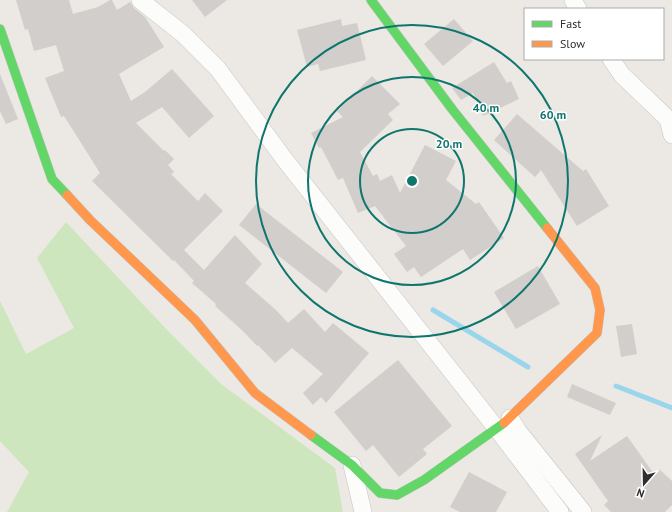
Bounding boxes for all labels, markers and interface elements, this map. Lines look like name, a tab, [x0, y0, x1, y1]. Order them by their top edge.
legend	[524, 8, 664, 60]
text: Fast	[560, 16, 581, 31]
text: Slow	[560, 36, 585, 51]
text: 40 m	[473, 100, 499, 115]
text: 60 m	[540, 107, 566, 122]
text: 20 m	[436, 136, 462, 151]
centre of rings	[405, 174, 419, 188]
north arrow	[624, 464, 664, 504]
text: N	[635, 486, 646, 501]

